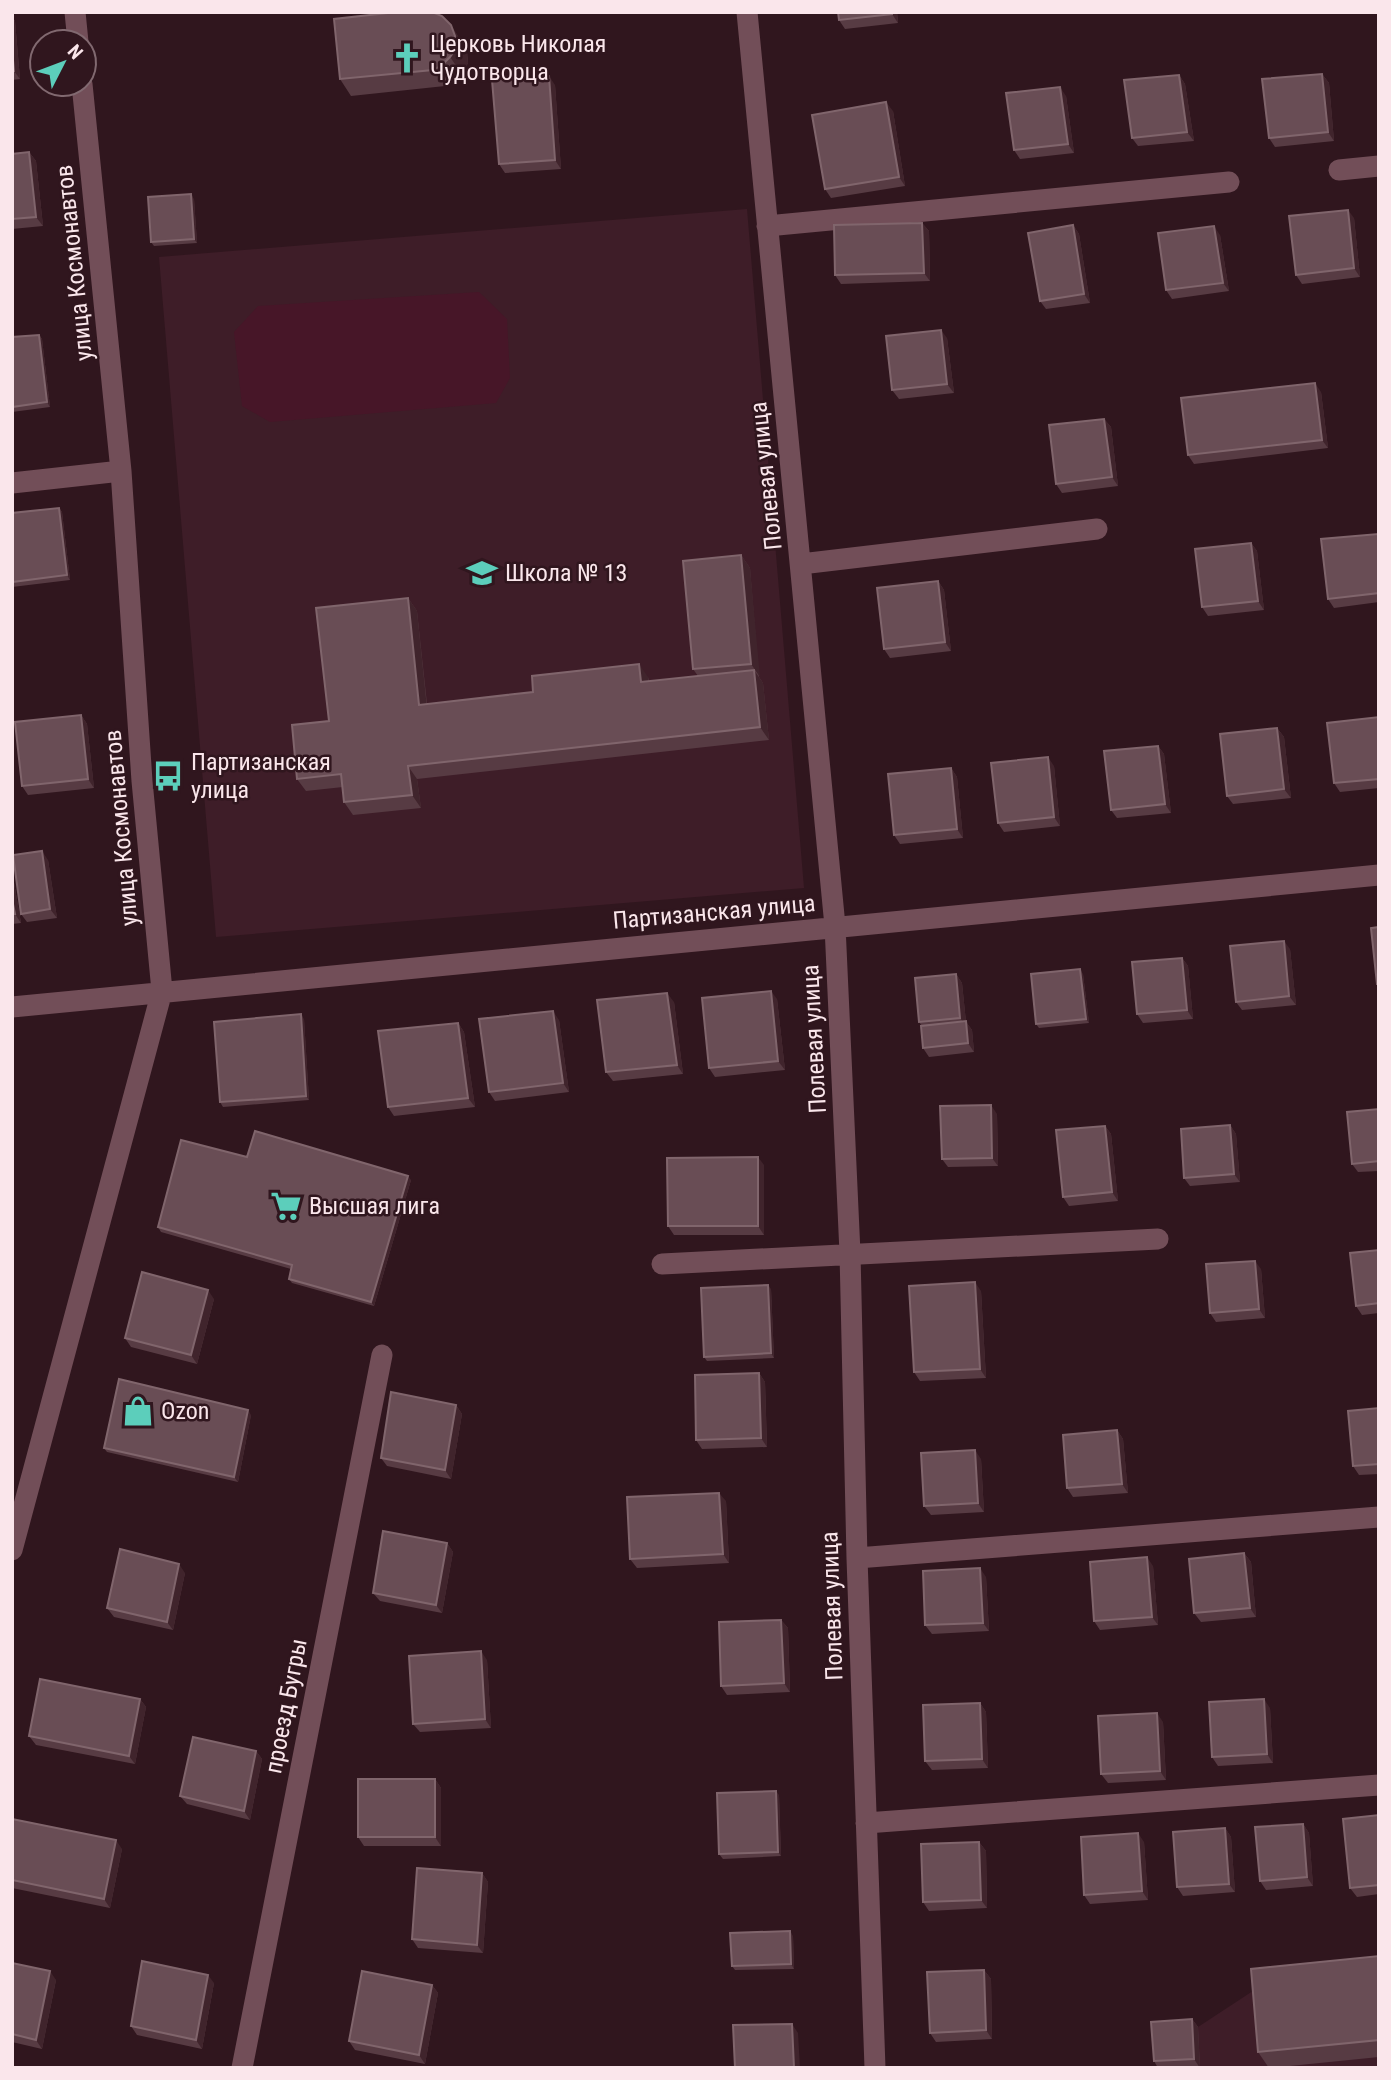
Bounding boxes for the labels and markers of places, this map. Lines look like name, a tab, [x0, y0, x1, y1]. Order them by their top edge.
place label: Церковь Николая Чудотворца	[430, 30, 606, 86]
church icon: Церковь Николая Чудотворца	[390, 41, 424, 75]
school or university icon: Школа № 13	[465, 556, 499, 590]
place label: Школа № 13	[505, 559, 627, 587]
place label: Партизанская улица	[191, 748, 331, 804]
bus stop icon: Партизанская улица	[151, 759, 185, 793]
supermarket icon: Высшая лига	[269, 1189, 303, 1223]
place label: Высшая лига	[309, 1192, 440, 1220]
shop icon: Ozon	[121, 1394, 155, 1428]
place label: Ozon	[161, 1397, 209, 1425]

